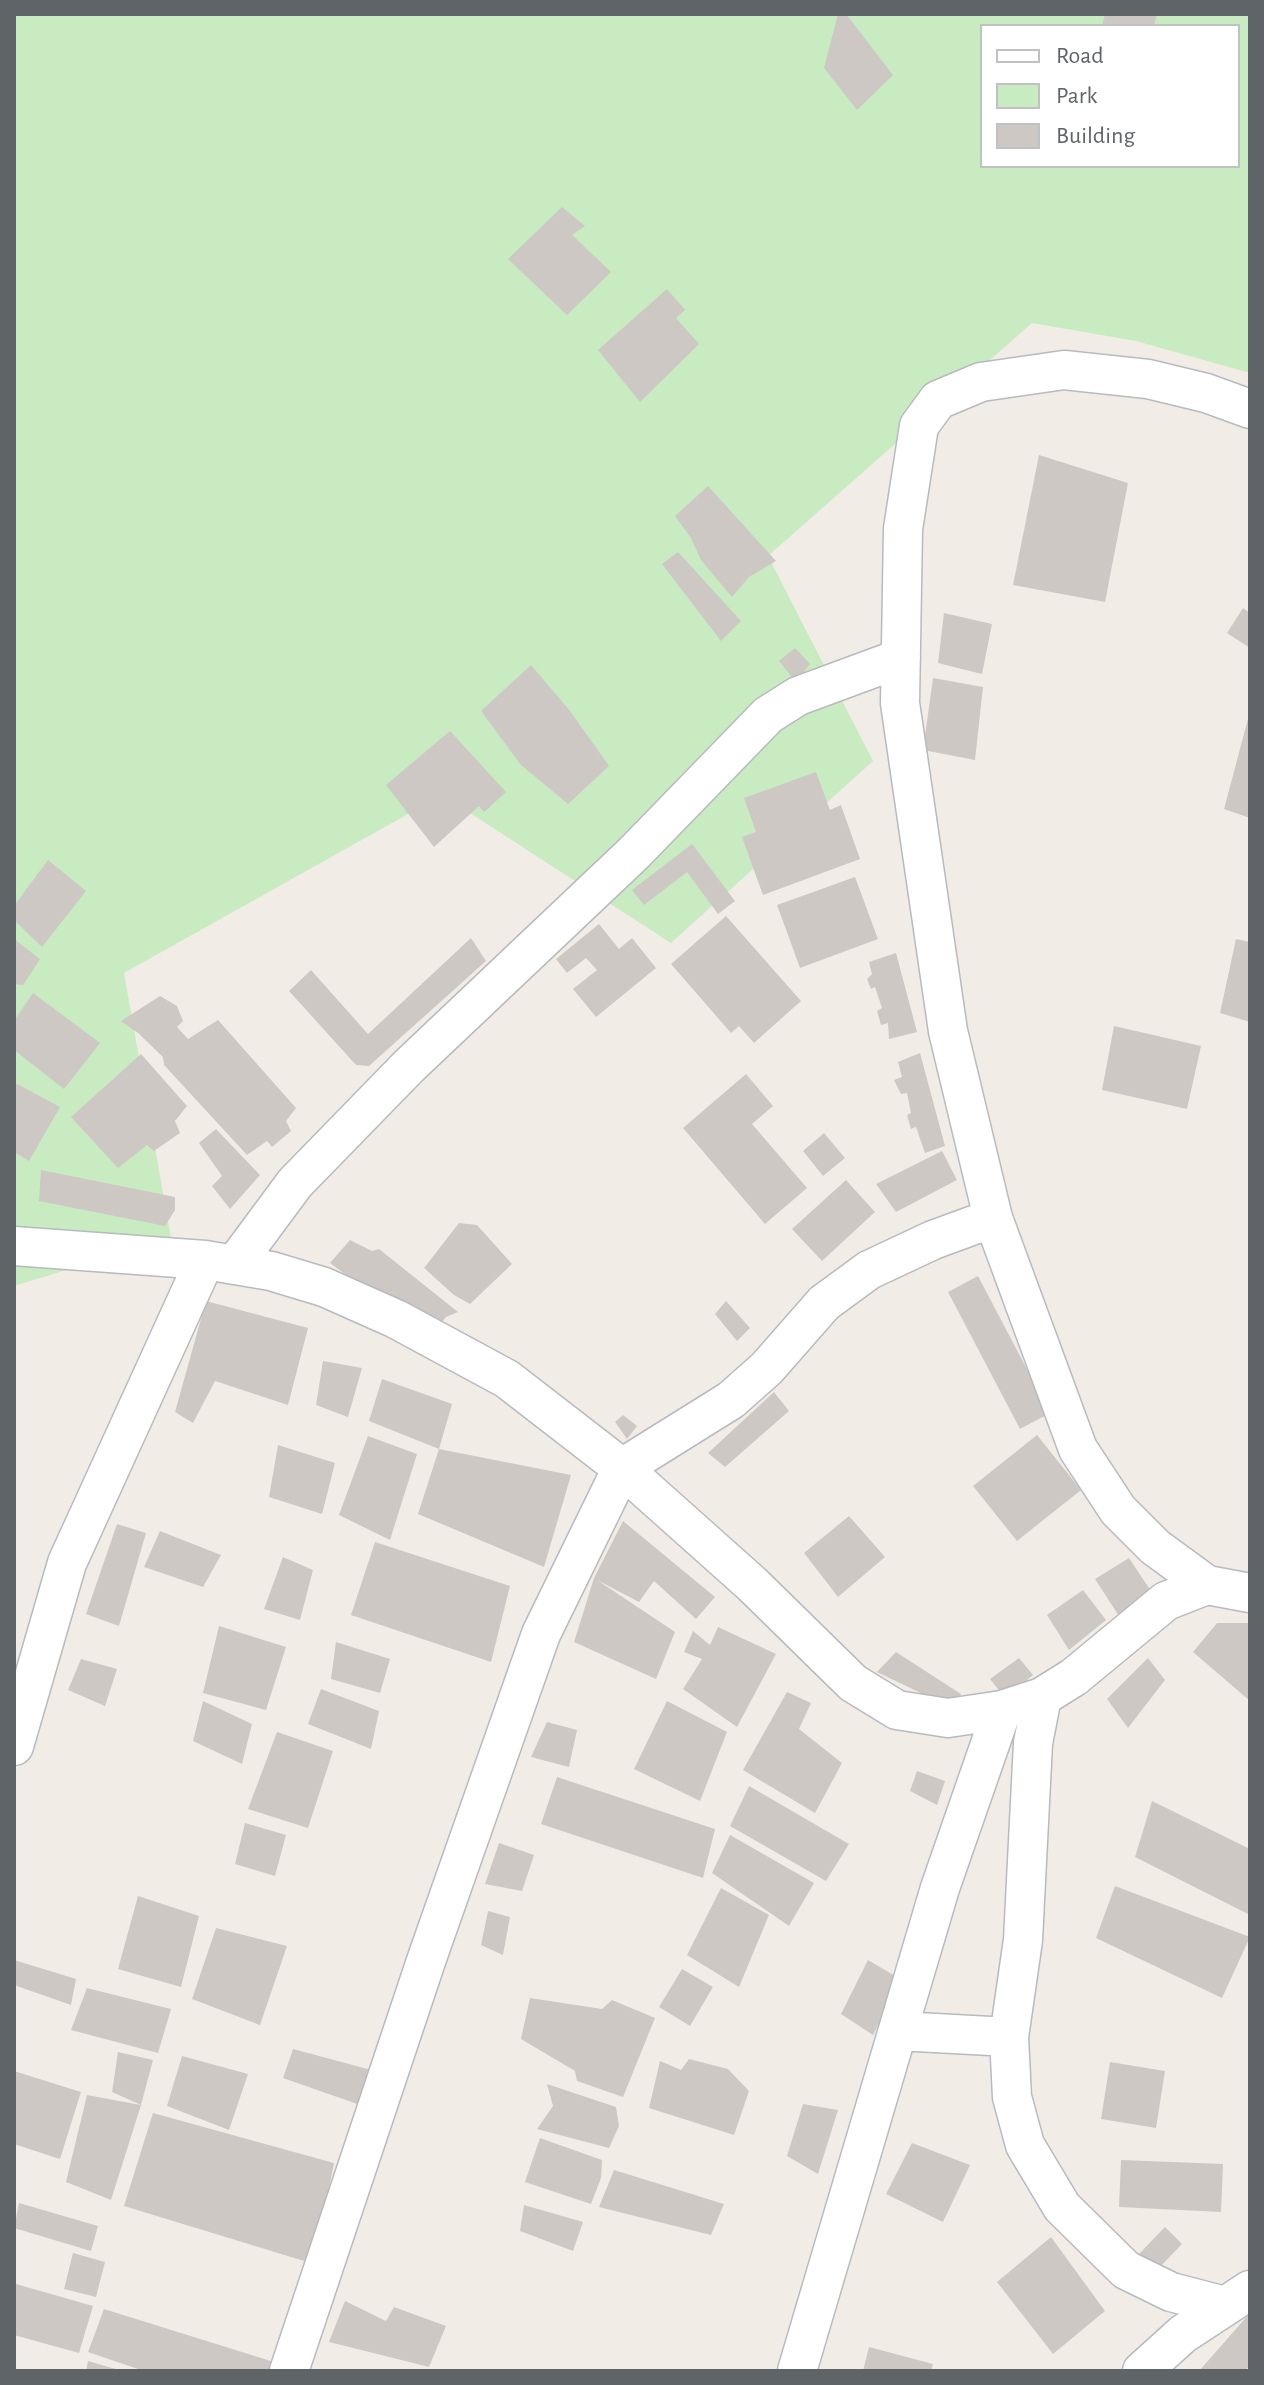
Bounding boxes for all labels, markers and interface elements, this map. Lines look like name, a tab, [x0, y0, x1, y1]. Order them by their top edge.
legend	[980, 24, 1240, 168]
text: Road	[1056, 44, 1104, 68]
text: Park	[1056, 84, 1097, 108]
text: Building	[1056, 124, 1135, 148]

